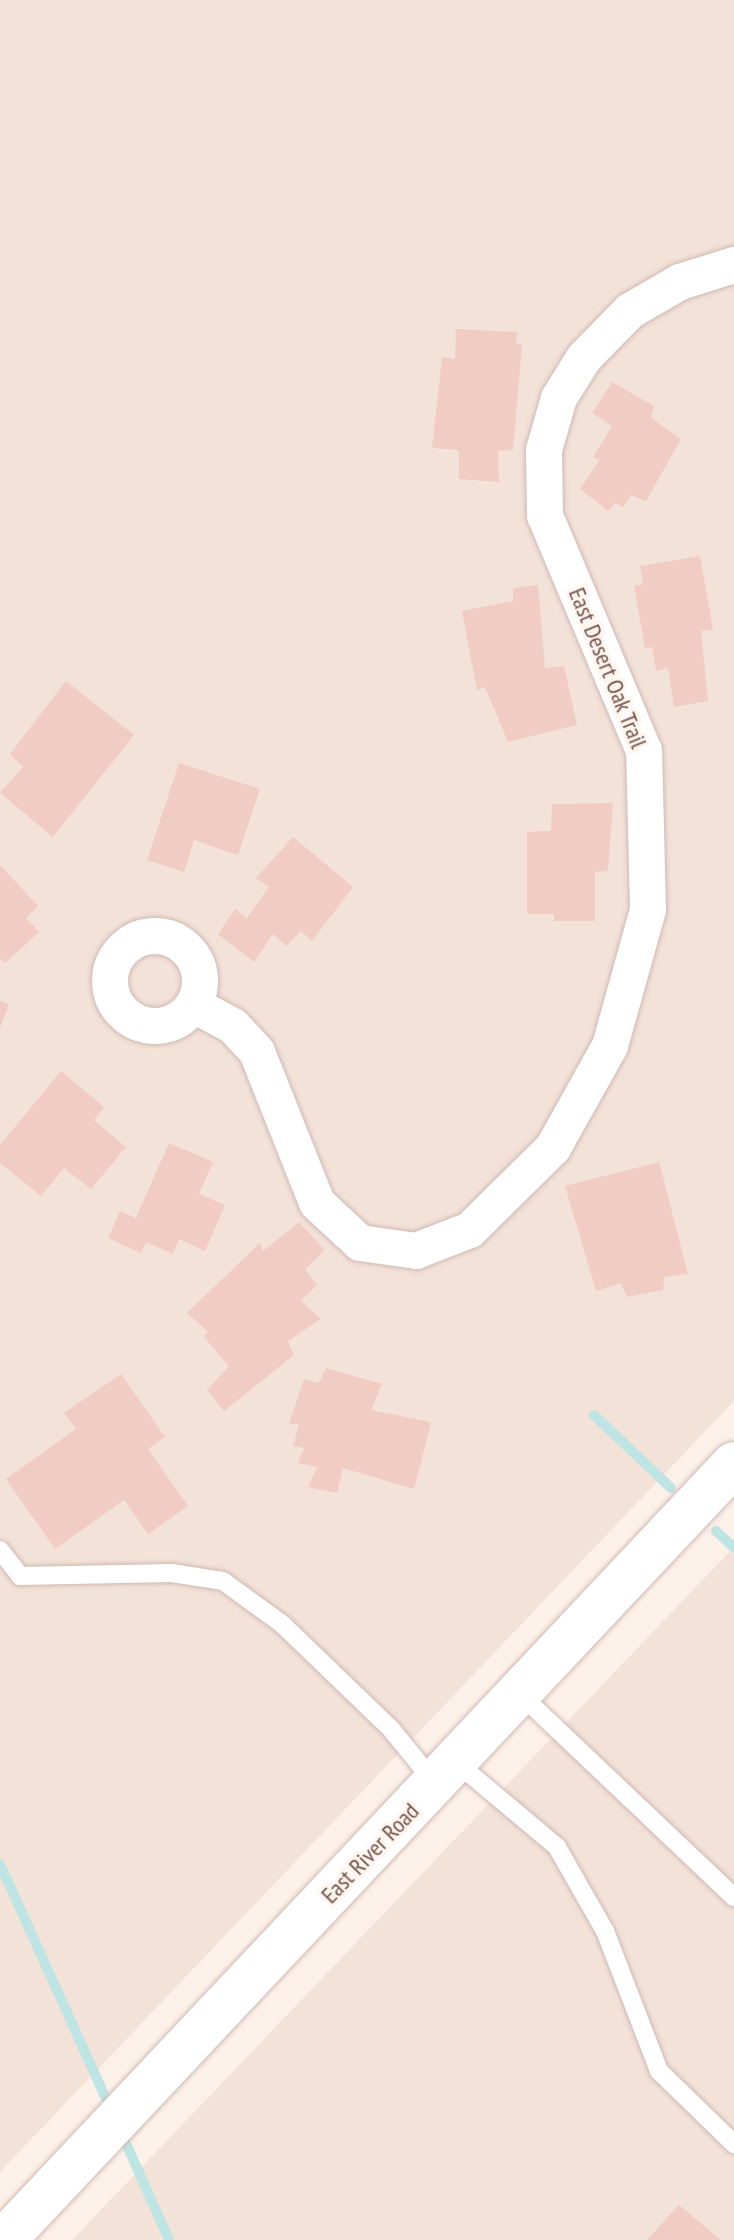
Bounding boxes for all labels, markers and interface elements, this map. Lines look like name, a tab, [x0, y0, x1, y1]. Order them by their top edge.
street label: East Desert Oak Trail	[562, 583, 654, 753]
street label: East River Road	[315, 1797, 425, 1909]

